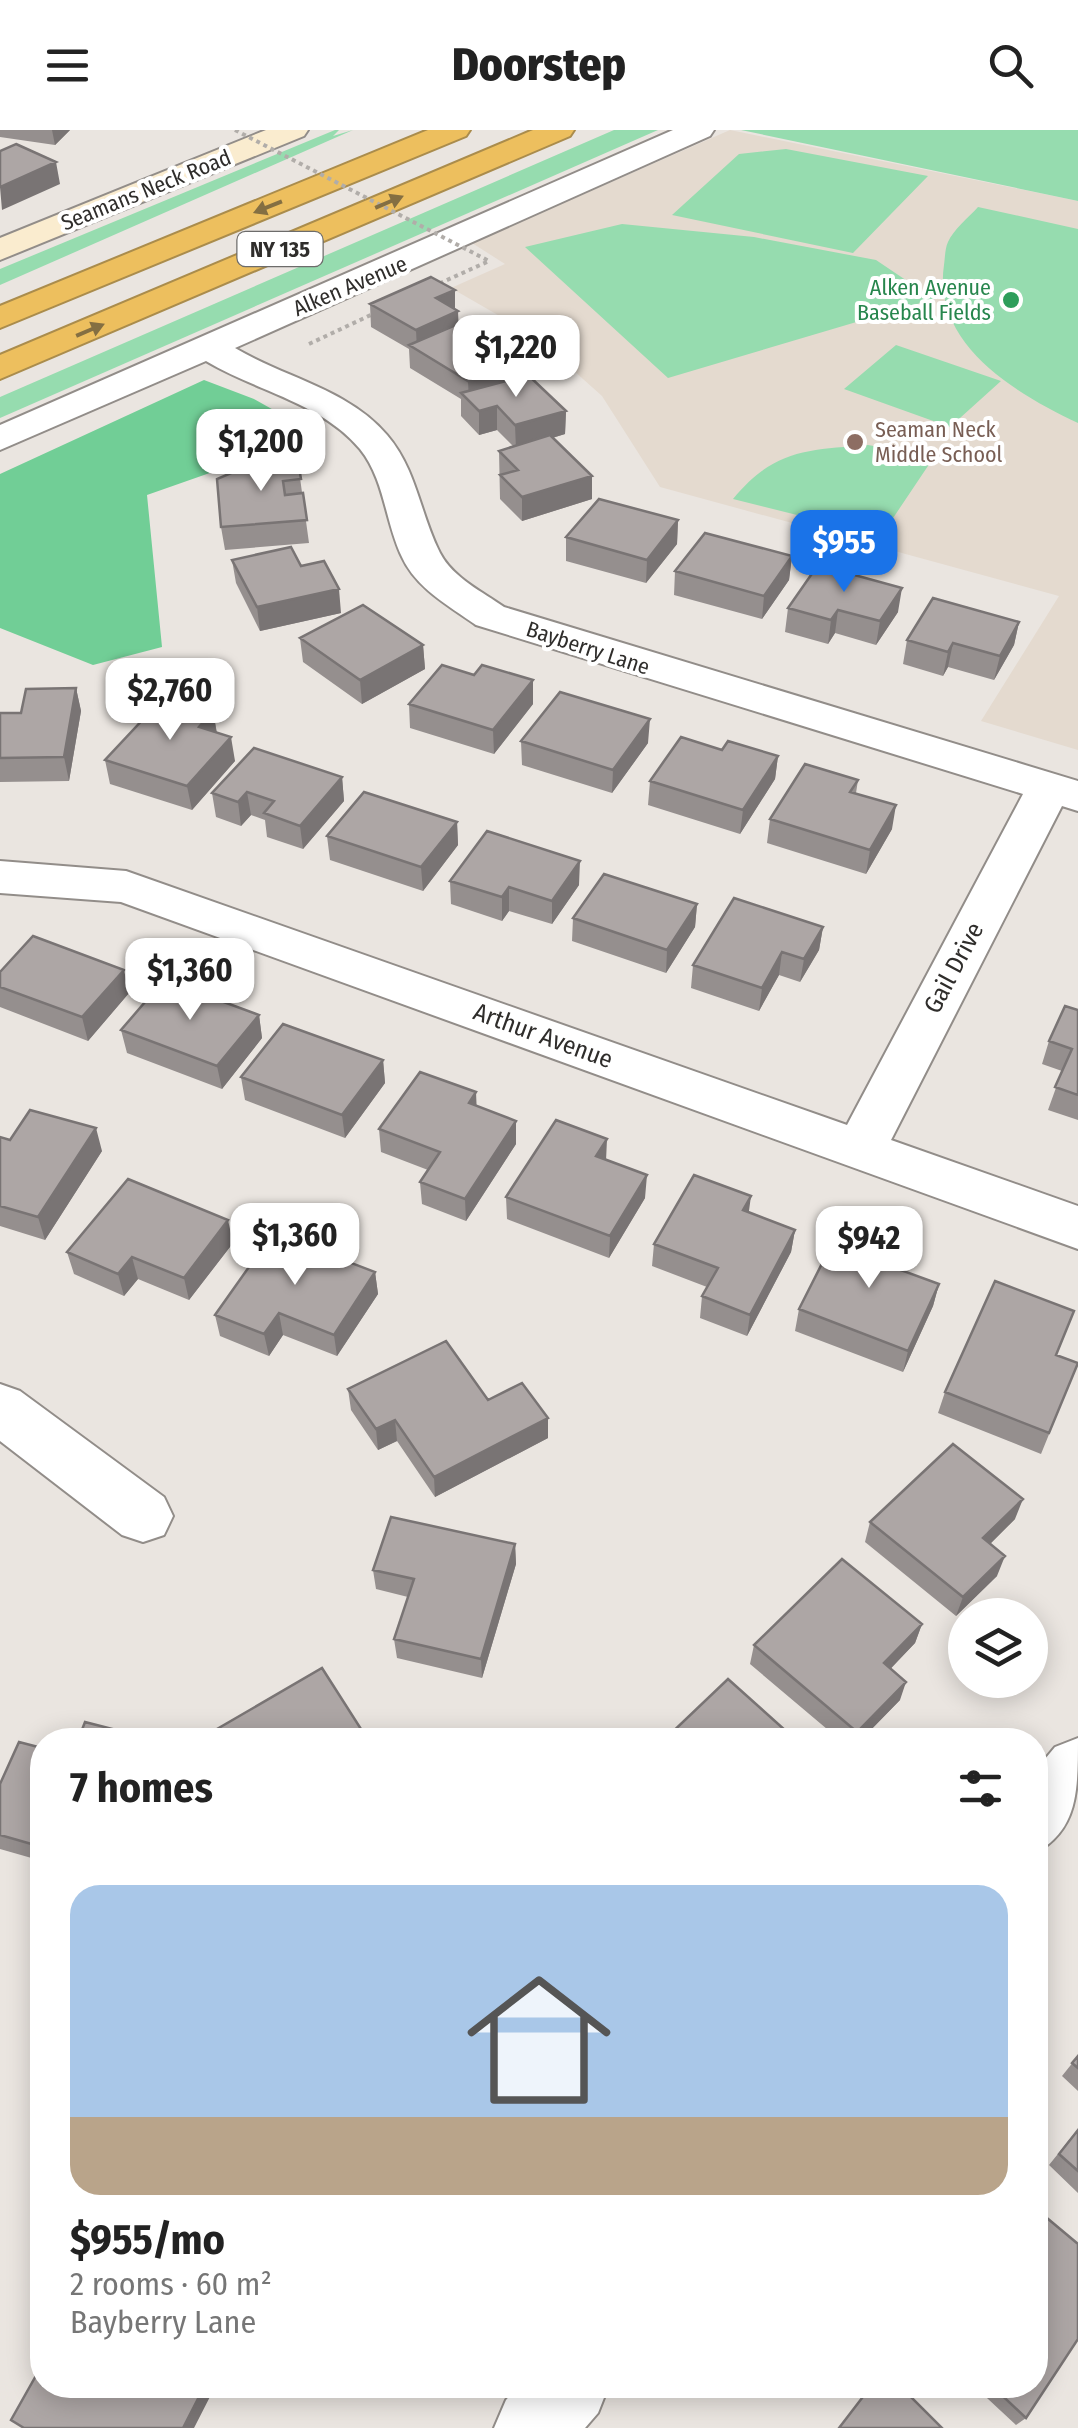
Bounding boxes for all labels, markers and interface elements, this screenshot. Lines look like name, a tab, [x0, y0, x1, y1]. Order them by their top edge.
icon: menu	[40, 38, 95, 93]
text: Doorstep	[452, 38, 626, 92]
icon: search	[983, 38, 1038, 93]
street label: Seamans Neck Road	[57, 144, 235, 236]
one-way arrow	[374, 194, 404, 210]
one-way arrow	[252, 200, 282, 216]
road number: NY 135	[238, 232, 322, 266]
street label: Alken Avenue	[289, 250, 411, 322]
place label: Alken Avenue Baseball Fields	[857, 274, 991, 326]
marker: Alken Avenue Baseball Fields	[1000, 289, 1022, 311]
pin: $1,220	[435, 315, 597, 400]
one-way arrow	[75, 321, 105, 337]
text: $1,220	[475, 328, 557, 366]
pin: $1,200	[180, 409, 342, 494]
place label: Seaman Neck Middle School	[875, 416, 1003, 468]
text: $1,200	[218, 422, 304, 460]
marker: Seaman Neck Middle School	[844, 431, 866, 453]
pin: $955	[785, 510, 903, 595]
text: $955	[812, 523, 876, 561]
street label: Bayberry Lane	[523, 615, 653, 681]
pin: $2,760	[89, 658, 251, 743]
text: $2,760	[128, 671, 212, 709]
street label: Gail Drive	[918, 918, 990, 1018]
pin: $1,360	[109, 938, 271, 1023]
text: $1,360	[147, 951, 233, 989]
street label: Arthur Avenue	[469, 997, 617, 1075]
pin: $1,360	[214, 1203, 376, 1288]
pin: $942	[810, 1206, 928, 1291]
text: $1,360	[252, 1216, 338, 1254]
text: $942	[838, 1219, 900, 1257]
map controls	[948, 1598, 1048, 1698]
button: layers	[948, 1598, 1048, 1698]
icon: filters	[953, 1761, 1008, 1816]
text: 7 homes	[70, 1763, 213, 1813]
icon: home	[449, 1950, 629, 2130]
text: $955/mo	[70, 2215, 225, 2265]
text: 2 rooms · 60 m²	[70, 2265, 272, 2303]
text: Bayberry Lane	[70, 2303, 256, 2341]

